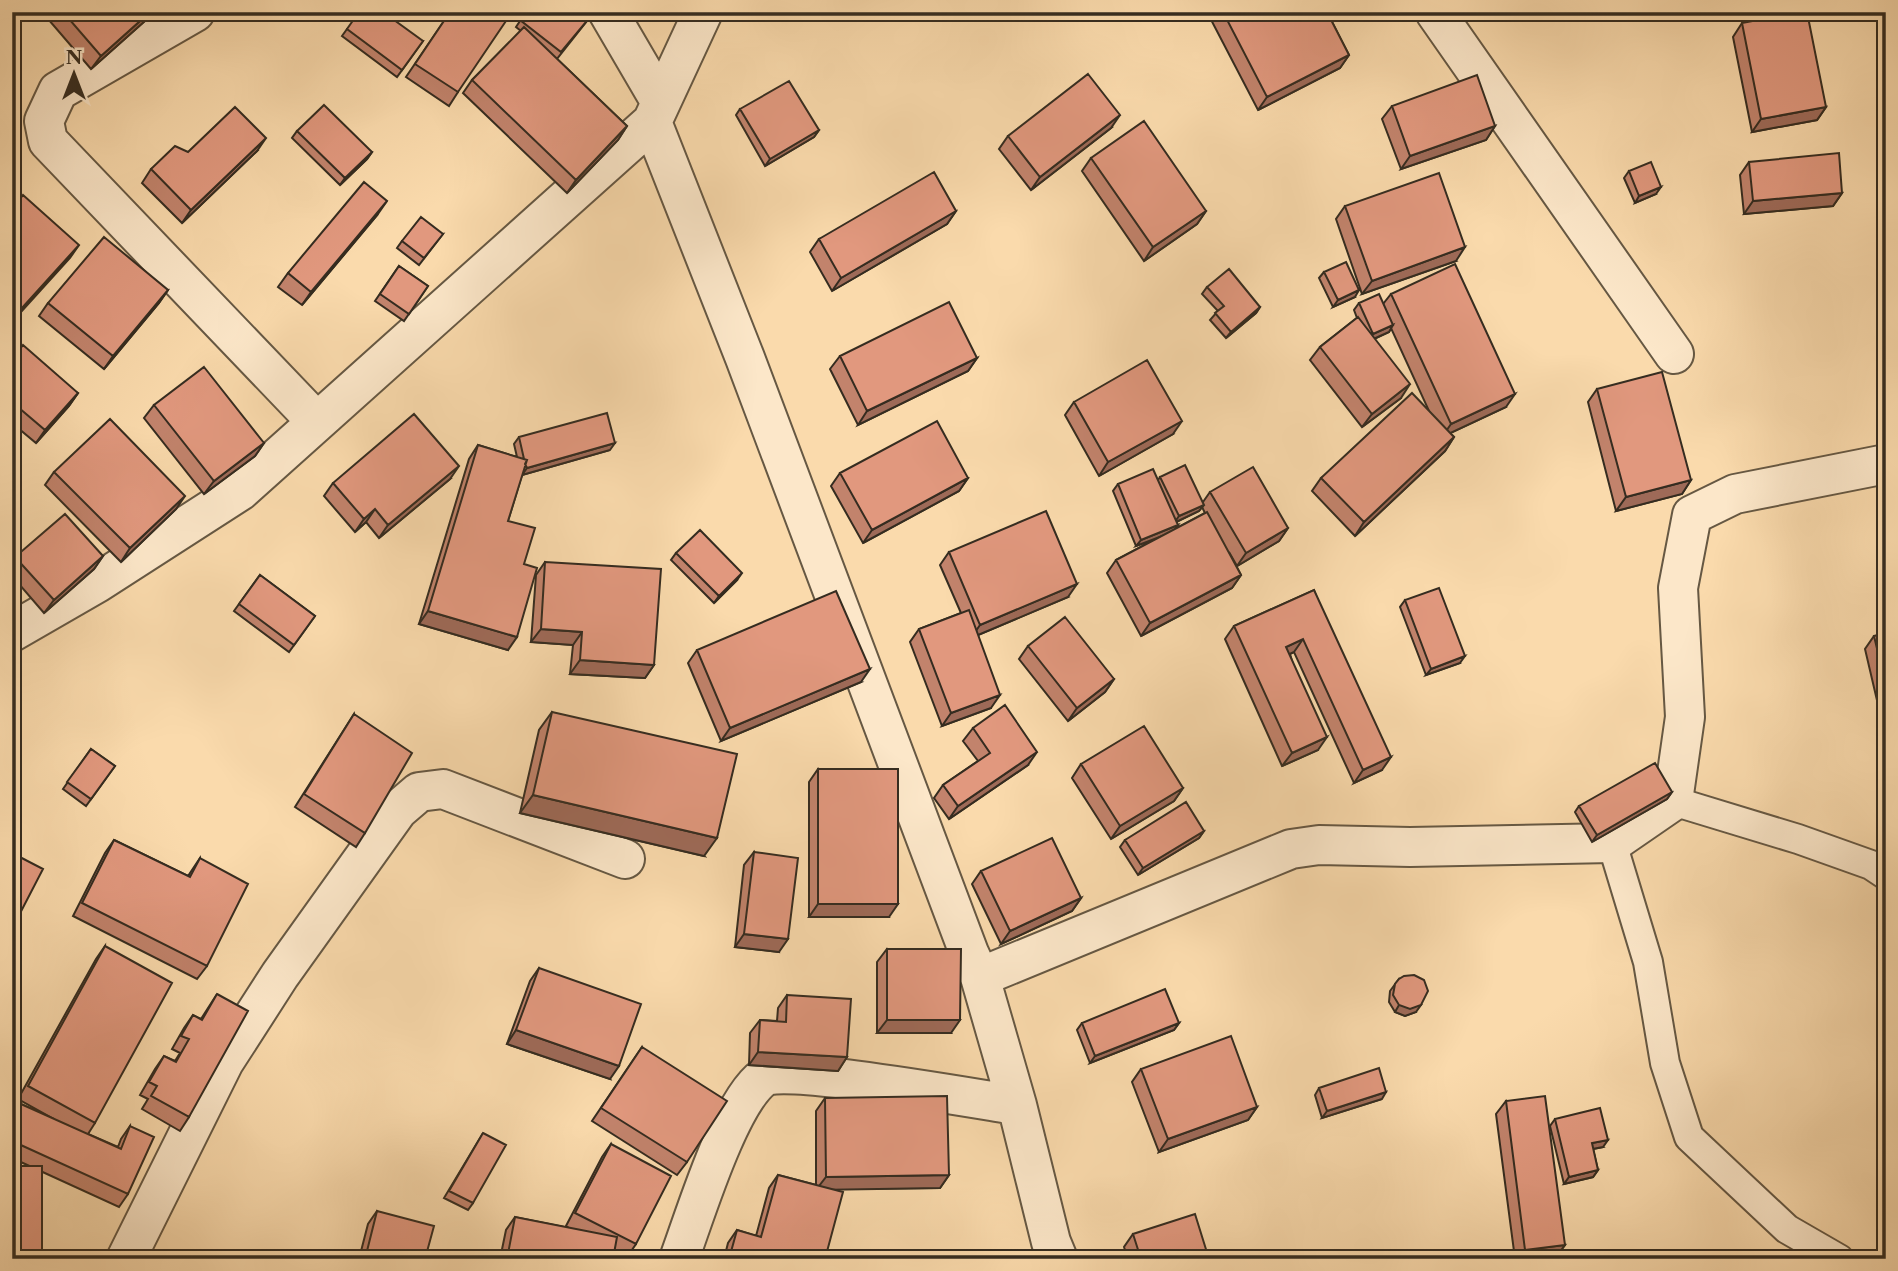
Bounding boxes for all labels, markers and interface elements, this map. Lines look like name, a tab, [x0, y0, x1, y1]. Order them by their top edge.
north arrow	[38, 38, 108, 108]
text: N	[66, 46, 82, 69]

